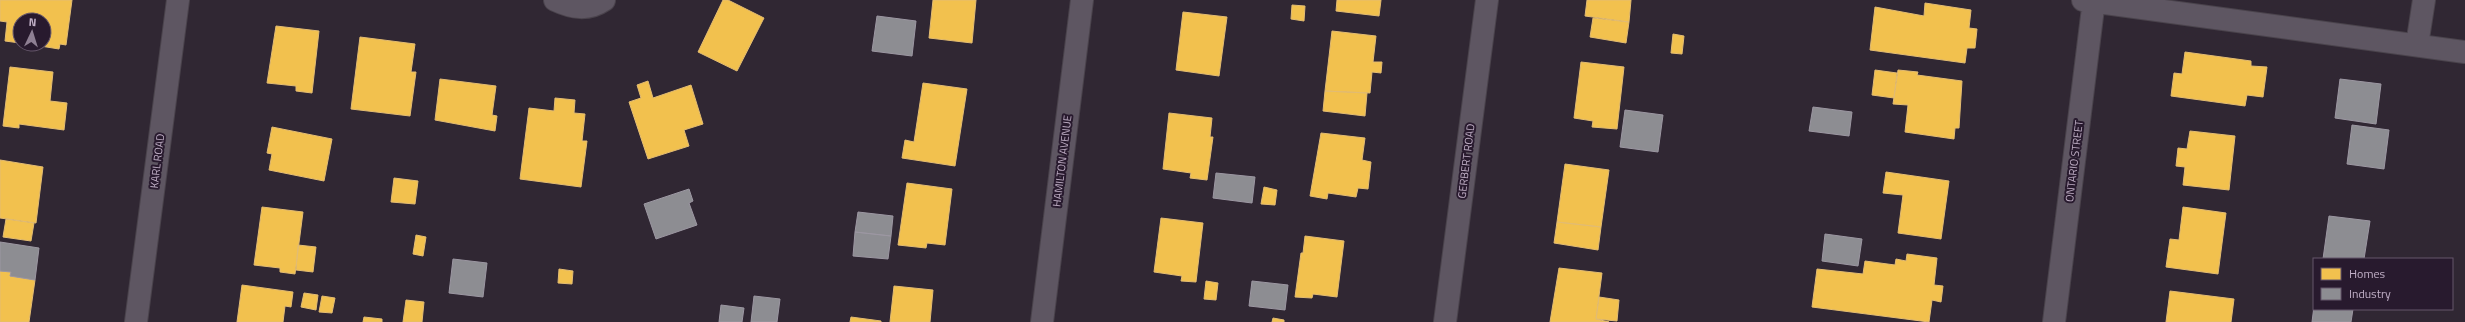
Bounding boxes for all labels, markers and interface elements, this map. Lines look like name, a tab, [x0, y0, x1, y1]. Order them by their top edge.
north arrow	[12, 12, 52, 52]
text: N	[28, 14, 37, 30]
street label: HAMILTON AVENUE	[1048, 114, 1076, 208]
street label: ONTARIO STREET	[2061, 119, 2087, 203]
street label: GERBERT ROAD	[1453, 123, 1479, 199]
street label: KARL ROAD	[146, 133, 168, 189]
legend	[2313, 258, 2453, 310]
text: Homes	[2349, 264, 2385, 283]
text: Industry	[2349, 284, 2391, 303]

